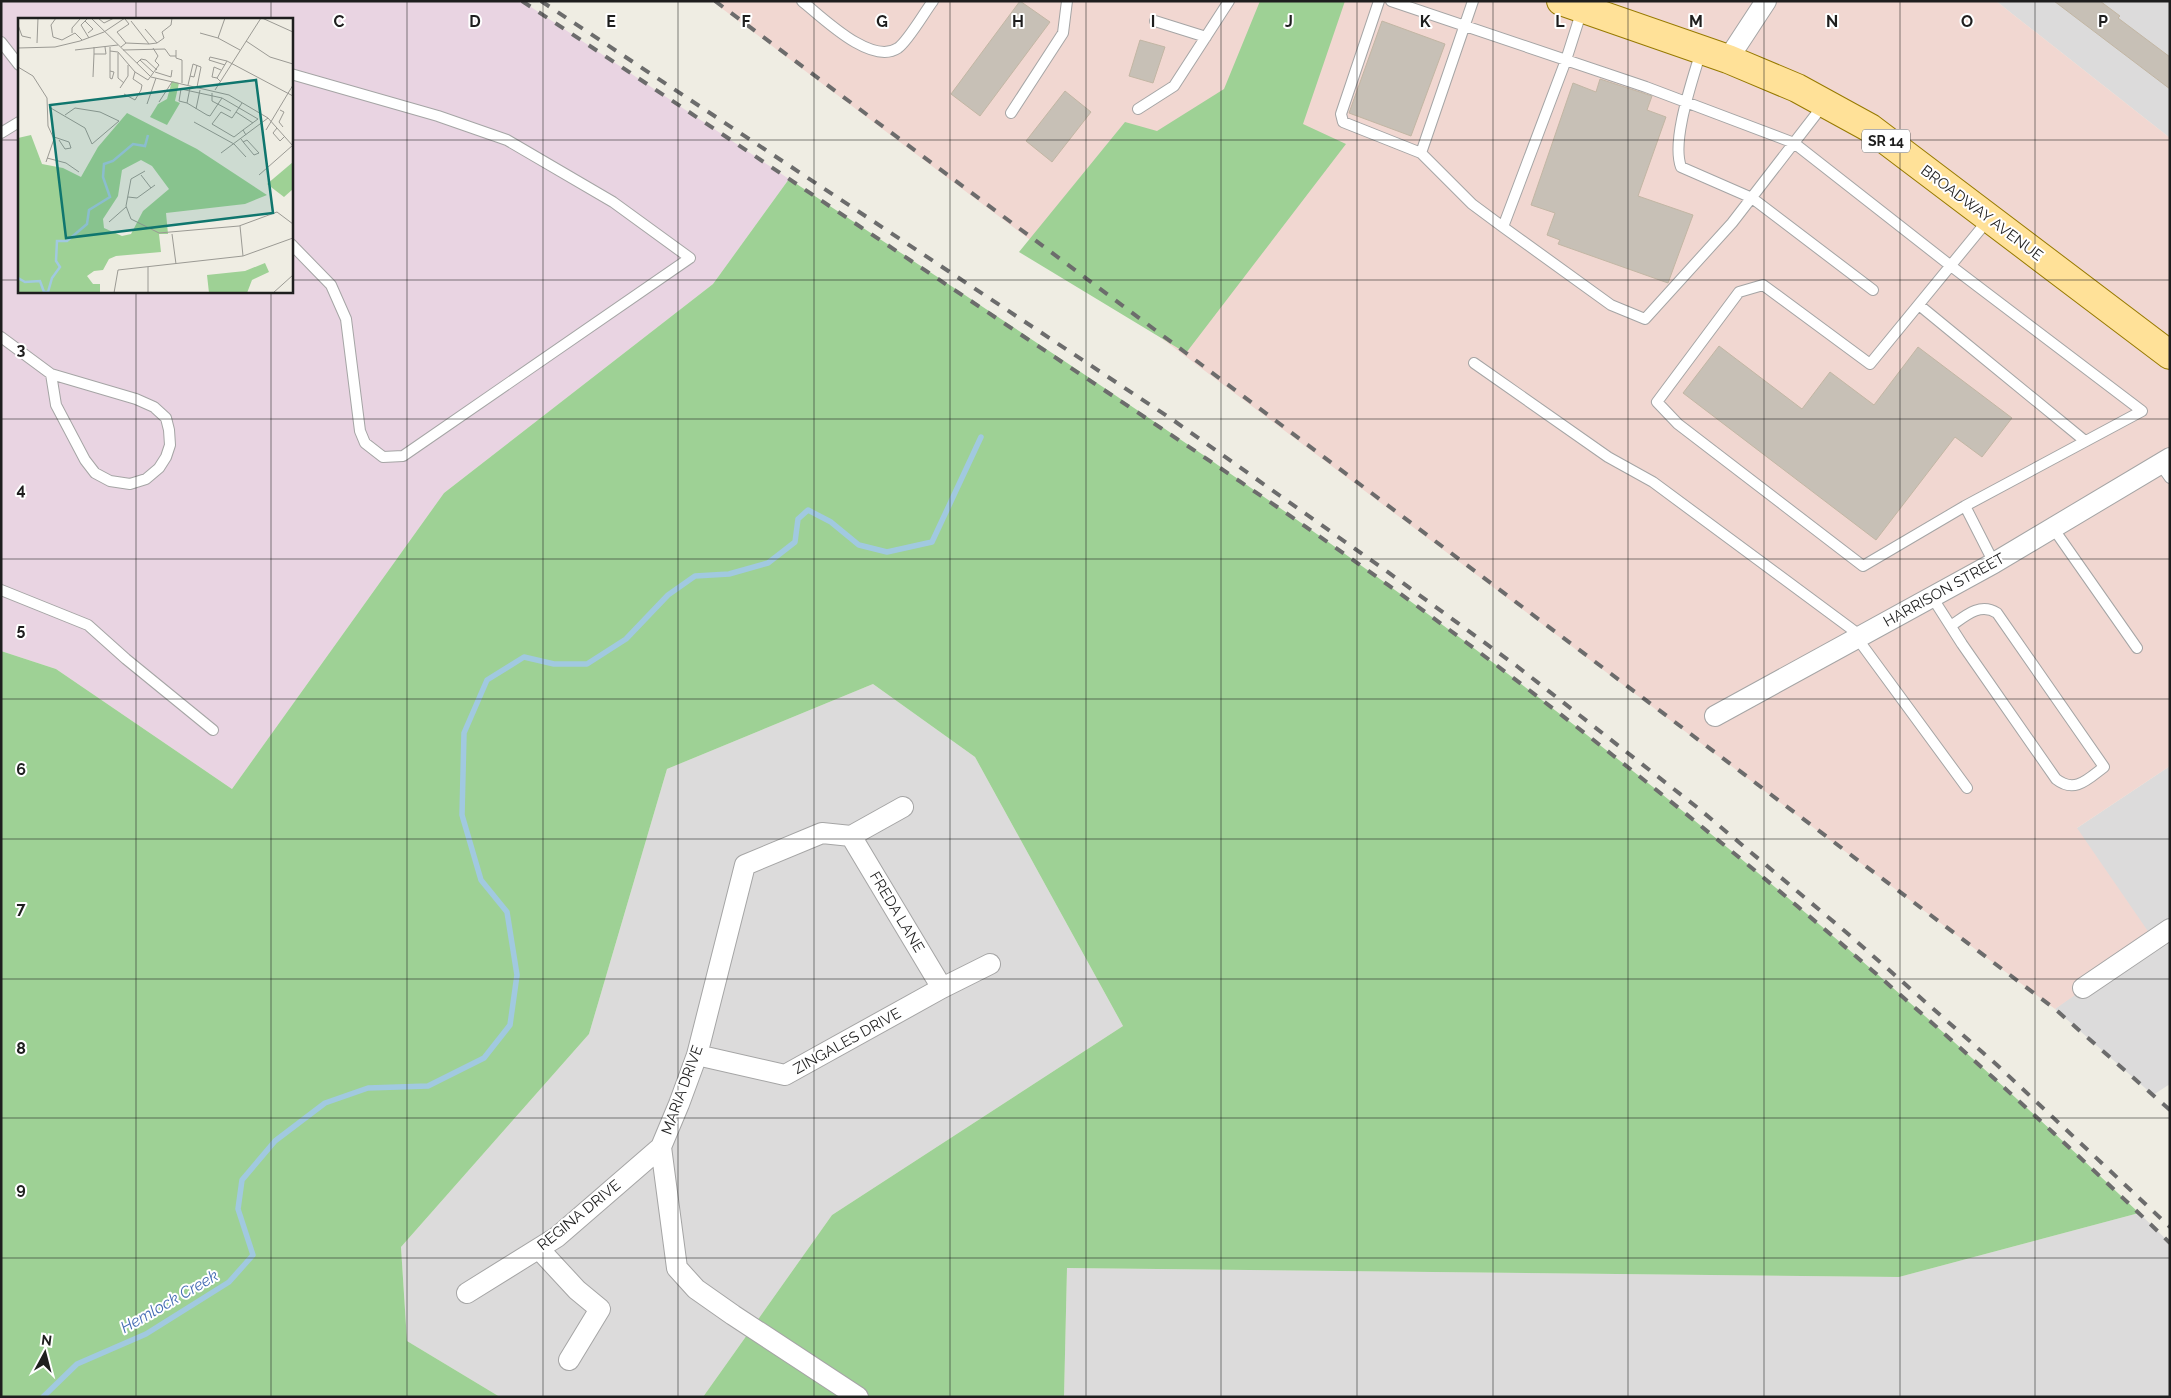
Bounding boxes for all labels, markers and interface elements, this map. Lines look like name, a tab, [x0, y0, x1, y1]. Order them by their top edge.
text: C	[334, 12, 345, 31]
text: D	[469, 12, 481, 31]
text: E	[606, 12, 616, 31]
text: F	[741, 12, 751, 31]
text: G	[876, 12, 888, 31]
text: H	[1012, 12, 1024, 31]
text: I	[1151, 12, 1155, 31]
text: J	[1285, 12, 1293, 31]
text: K	[1420, 12, 1431, 31]
text: L	[1555, 12, 1565, 31]
text: M	[1689, 12, 1703, 31]
text: N	[1826, 12, 1838, 31]
text: O	[1961, 12, 1973, 31]
text: P	[2098, 12, 2108, 31]
inset map	[18, 18, 292, 292]
road number: SR 14	[1862, 130, 1910, 152]
street label: BROADWAY AVENUE	[1917, 161, 2047, 265]
text: 3	[17, 340, 26, 359]
text: 4	[16, 480, 26, 499]
street label: HARRISON STREET	[1880, 549, 2008, 631]
text: 5	[17, 620, 26, 639]
text: 6	[16, 760, 26, 779]
street label: FREDA LANE	[866, 868, 928, 956]
text: 7	[17, 899, 26, 918]
street label: ZINGALES DRIVE	[790, 1004, 904, 1078]
text: 8	[16, 1039, 26, 1058]
street label: MARIA DRIVE	[657, 1043, 707, 1137]
street label: REGINA DRIVE	[534, 1176, 624, 1254]
text: 9	[16, 1179, 26, 1198]
water label: Hemlock Creek	[117, 1266, 222, 1337]
north arrow	[20, 1328, 70, 1378]
text: N	[40, 1332, 53, 1349]

